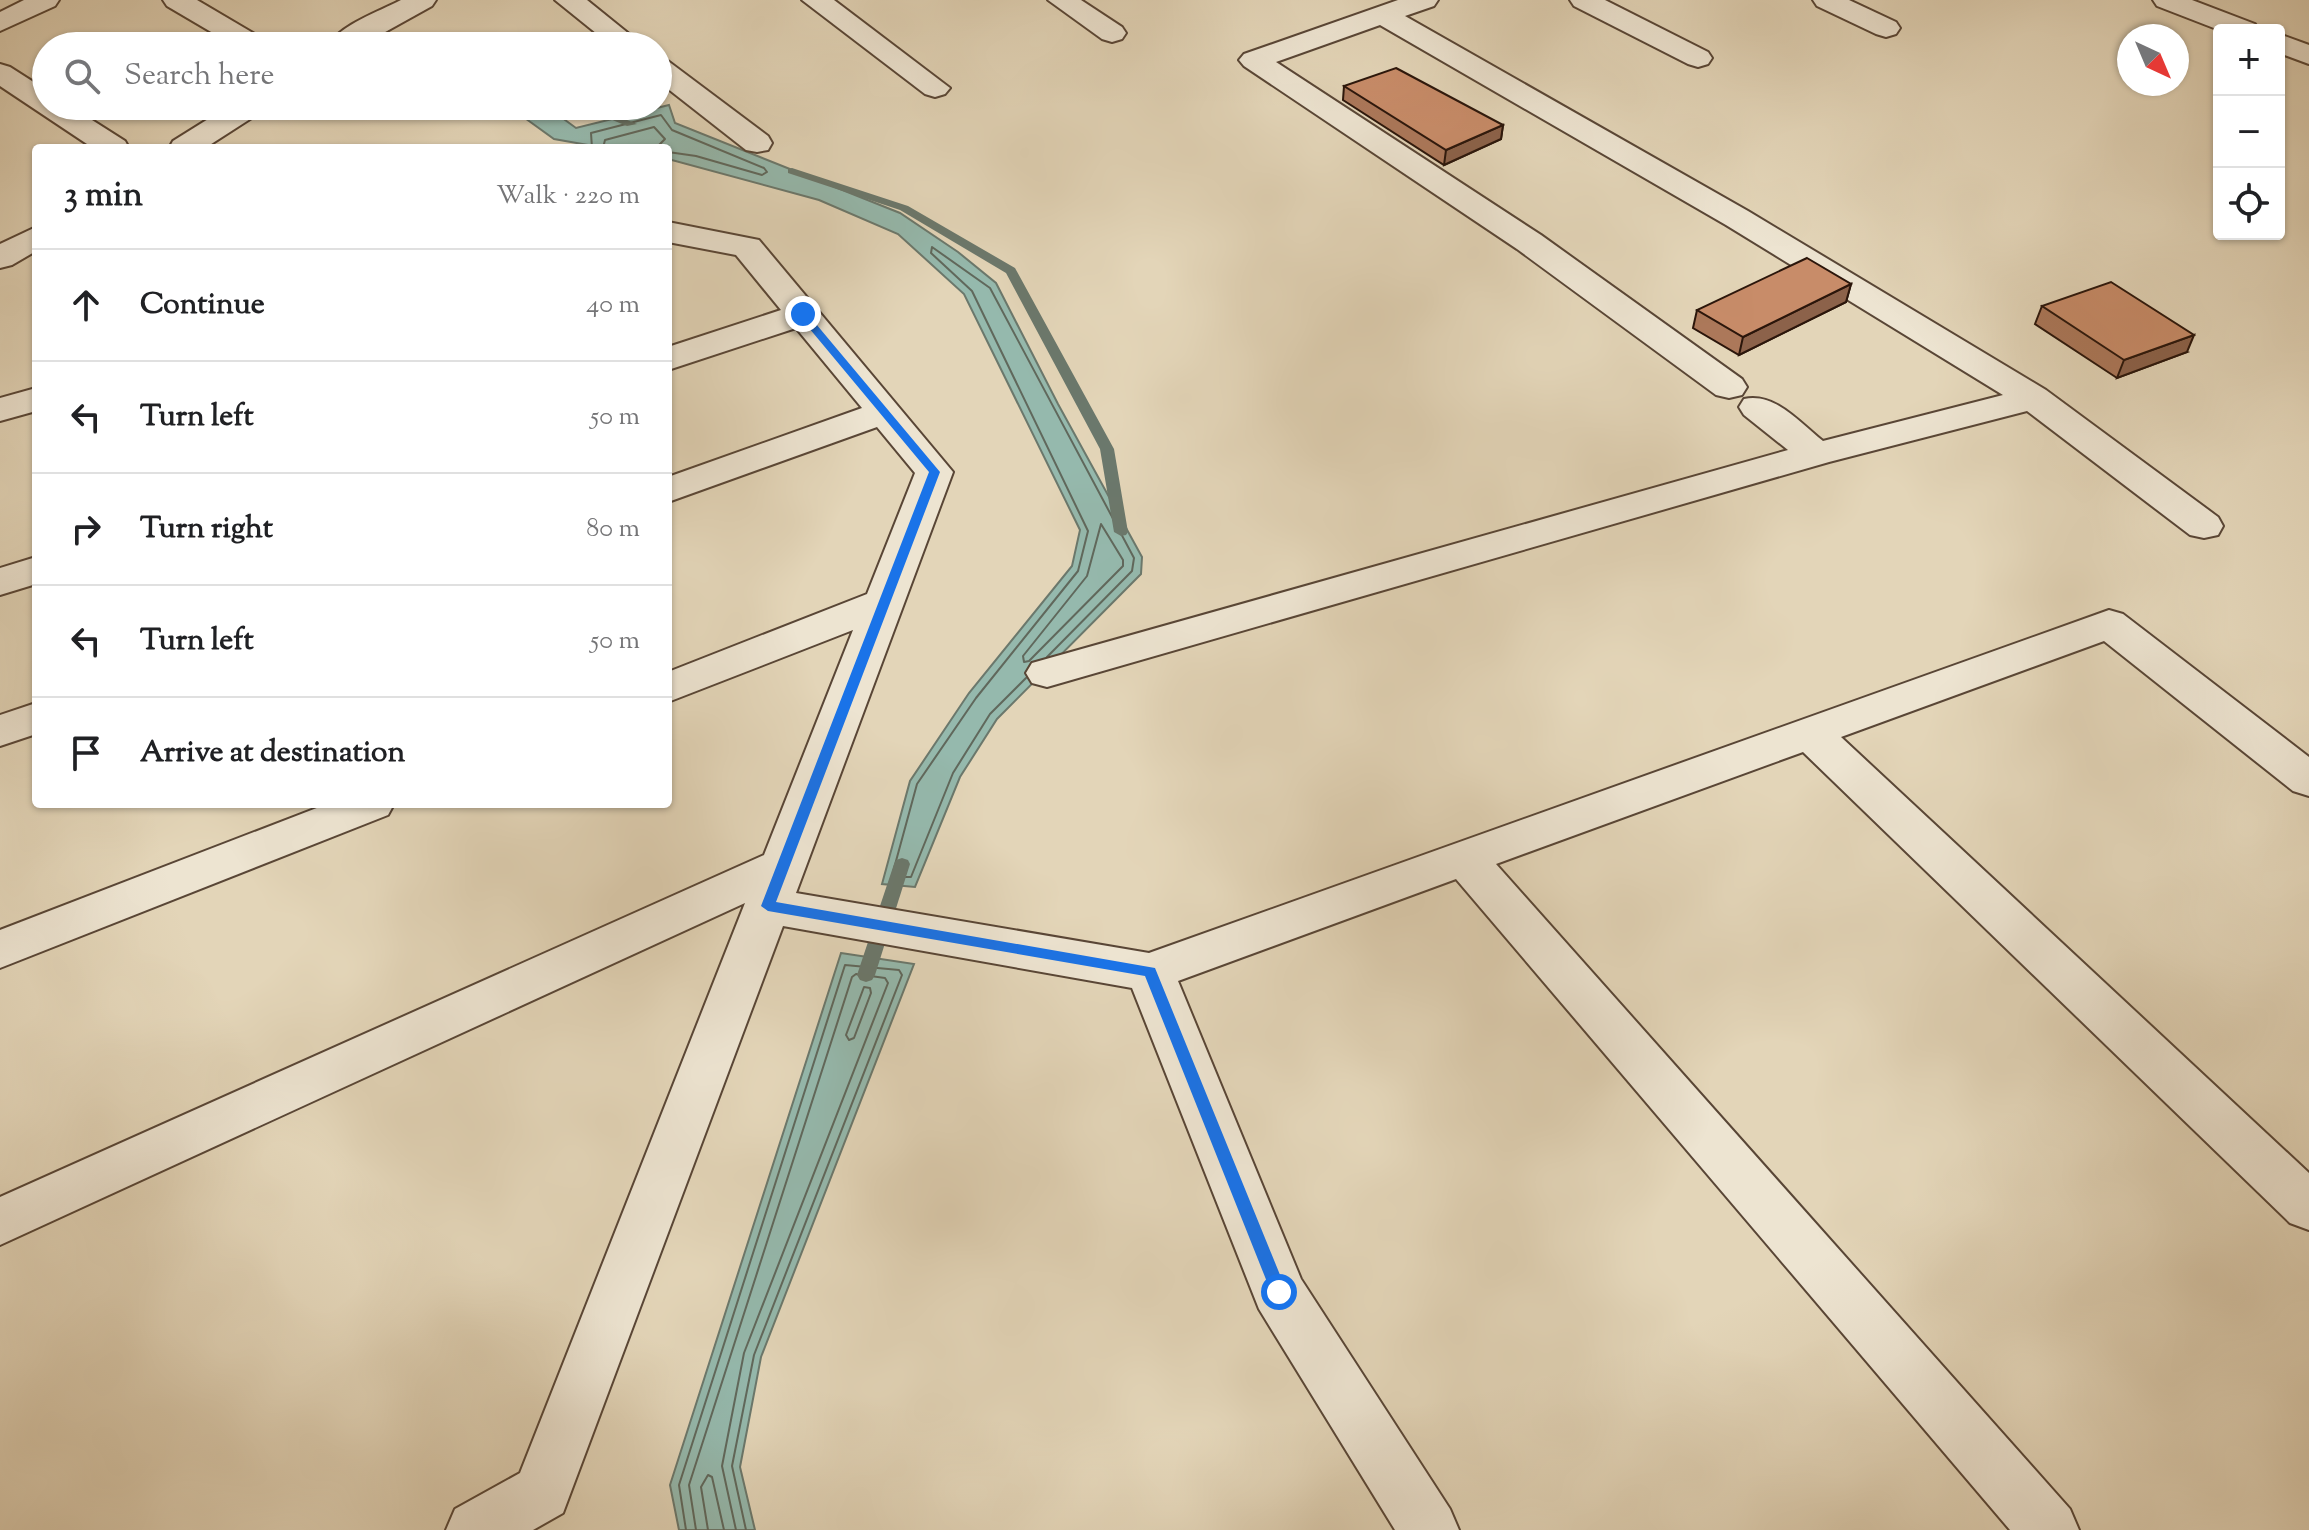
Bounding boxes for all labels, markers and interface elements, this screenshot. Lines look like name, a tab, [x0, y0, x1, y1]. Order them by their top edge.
north arrow	[2117, 24, 2189, 96]
map controls	[2213, 24, 2285, 240]
button: +	[2213, 24, 2285, 96]
search box	[32, 32, 672, 120]
icon: search	[60, 54, 104, 98]
text: Search here	[124, 55, 274, 98]
button: −	[2213, 96, 2285, 168]
button: locate	[2213, 168, 2285, 240]
text: 3 min	[64, 172, 143, 221]
text: Walk · 220 m	[496, 178, 640, 215]
icon: ahead	[64, 283, 108, 327]
text: Continue	[140, 284, 265, 327]
text: 40 m	[586, 287, 640, 324]
route end	[785, 296, 821, 332]
icon: left	[64, 395, 108, 439]
text: Turn left	[140, 396, 254, 439]
text: 50 m	[590, 399, 640, 436]
icon: right	[64, 507, 108, 551]
text: Turn right	[140, 508, 273, 551]
text: 80 m	[586, 511, 640, 548]
icon: left	[64, 619, 108, 663]
text: Turn left	[140, 620, 254, 663]
text: 50 m	[590, 623, 640, 660]
icon: arrive	[64, 731, 108, 775]
text: Arrive at destination	[140, 732, 405, 775]
route start	[1261, 1274, 1297, 1310]

